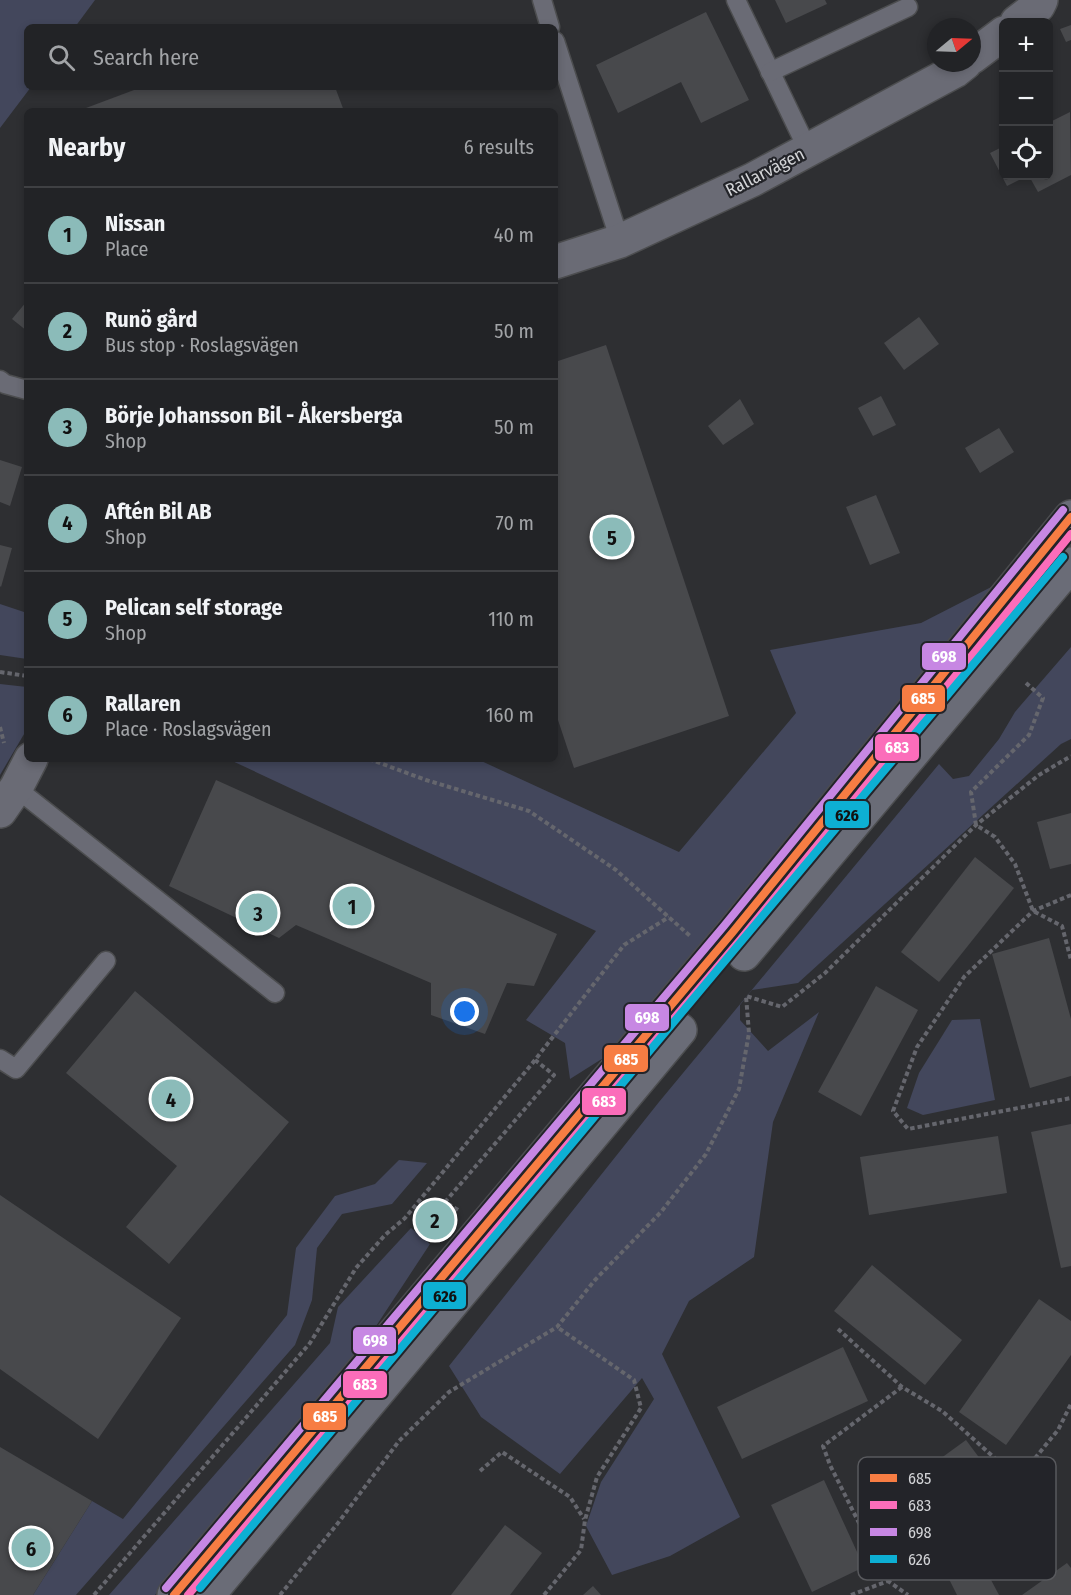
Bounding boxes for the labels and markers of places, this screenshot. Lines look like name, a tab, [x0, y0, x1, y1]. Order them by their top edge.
pin: 5	[592, 514, 632, 560]
pin: 1	[332, 884, 372, 928]
pin: 3	[238, 890, 278, 936]
pin: 4	[152, 1076, 190, 1122]
pin: 2	[416, 1198, 454, 1242]
pin: 6	[12, 1526, 51, 1570]

